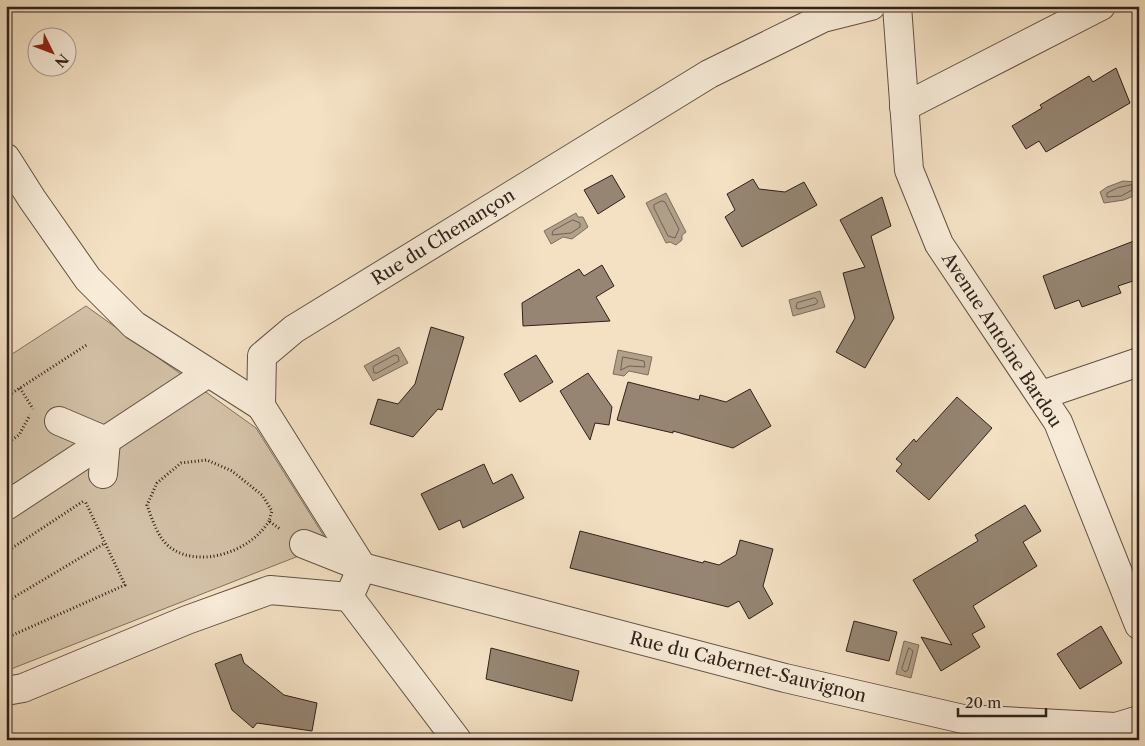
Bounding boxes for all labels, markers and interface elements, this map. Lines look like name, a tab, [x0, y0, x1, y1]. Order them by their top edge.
north arrow	[28, 28, 78, 78]
text: N	[51, 50, 72, 71]
street label: Rue du Chenançon	[367, 184, 519, 290]
street label: Avenue Antoine Bardou	[937, 248, 1067, 432]
street label: Rue du Cabernet-Sauvignon	[627, 627, 869, 707]
scale bar	[958, 686, 1045, 718]
text: 20 m	[965, 693, 1001, 712]

